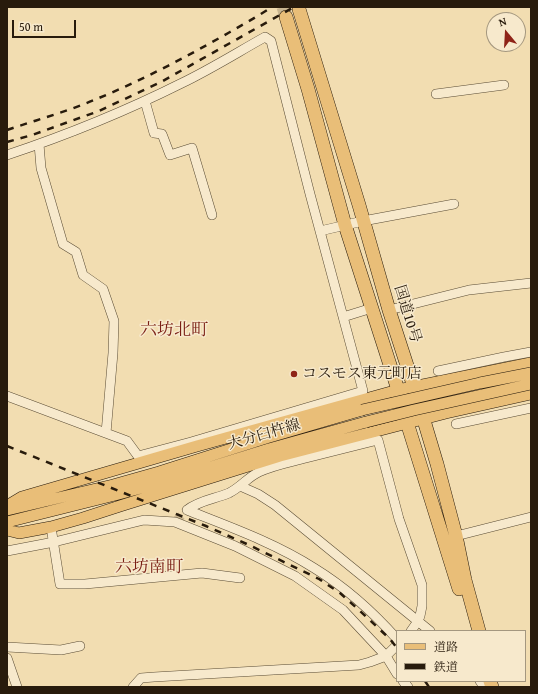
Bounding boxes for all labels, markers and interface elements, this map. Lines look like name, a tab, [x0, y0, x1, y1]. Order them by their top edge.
scale bar	[14, 12, 78, 38]
north arrow	[486, 12, 526, 52]
text: N	[497, 13, 509, 30]
text: 50 m	[19, 18, 43, 35]
street label: 国道10号	[390, 283, 424, 345]
district label: 六坊北町	[140, 321, 208, 341]
place label: コスモス東元町店	[302, 365, 422, 383]
marker: コスモス東元町店	[289, 369, 299, 379]
street label: 大分臼杵線	[225, 416, 303, 454]
district label: 六坊南町	[115, 558, 183, 578]
legend	[396, 630, 526, 682]
text: 道路	[434, 638, 458, 655]
text: 鉄道	[434, 658, 458, 675]

